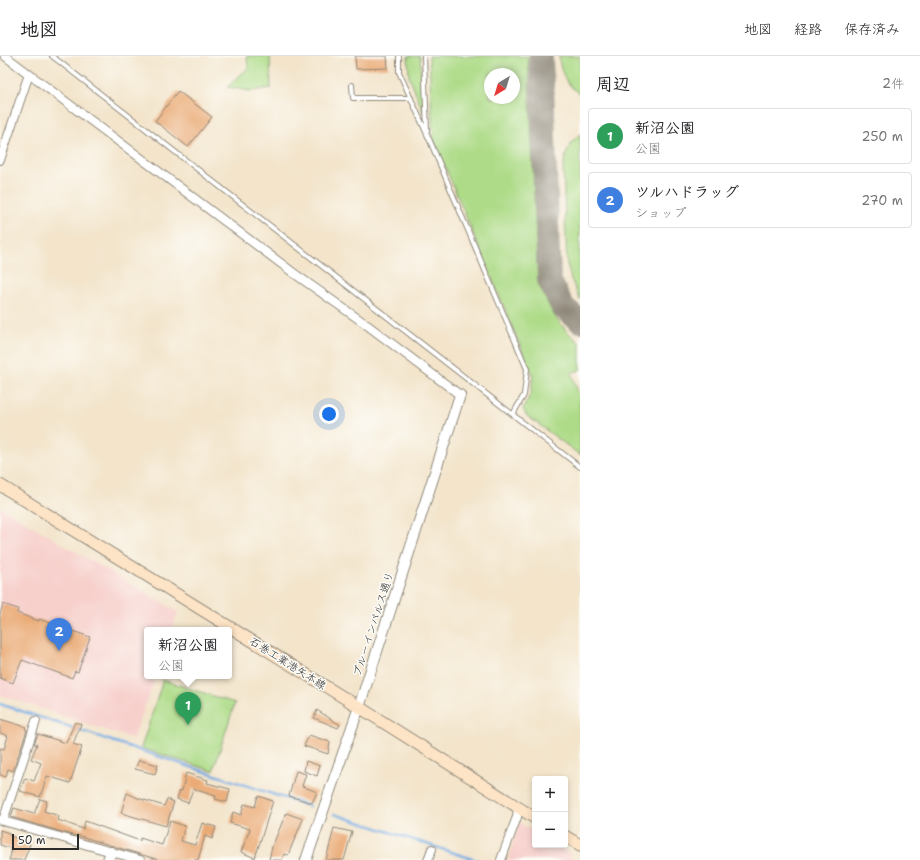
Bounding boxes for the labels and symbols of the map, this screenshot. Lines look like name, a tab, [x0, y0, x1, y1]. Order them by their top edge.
north arrow	[484, 68, 520, 104]
your location	[319, 404, 339, 424]
street label: ブルーインパルス通り	[349, 570, 398, 679]
pin: 2	[46, 618, 72, 651]
street label: 石巻工業港矢本線	[246, 634, 329, 693]
pin: 1	[175, 692, 201, 725]
scale bar	[12, 832, 79, 851]

